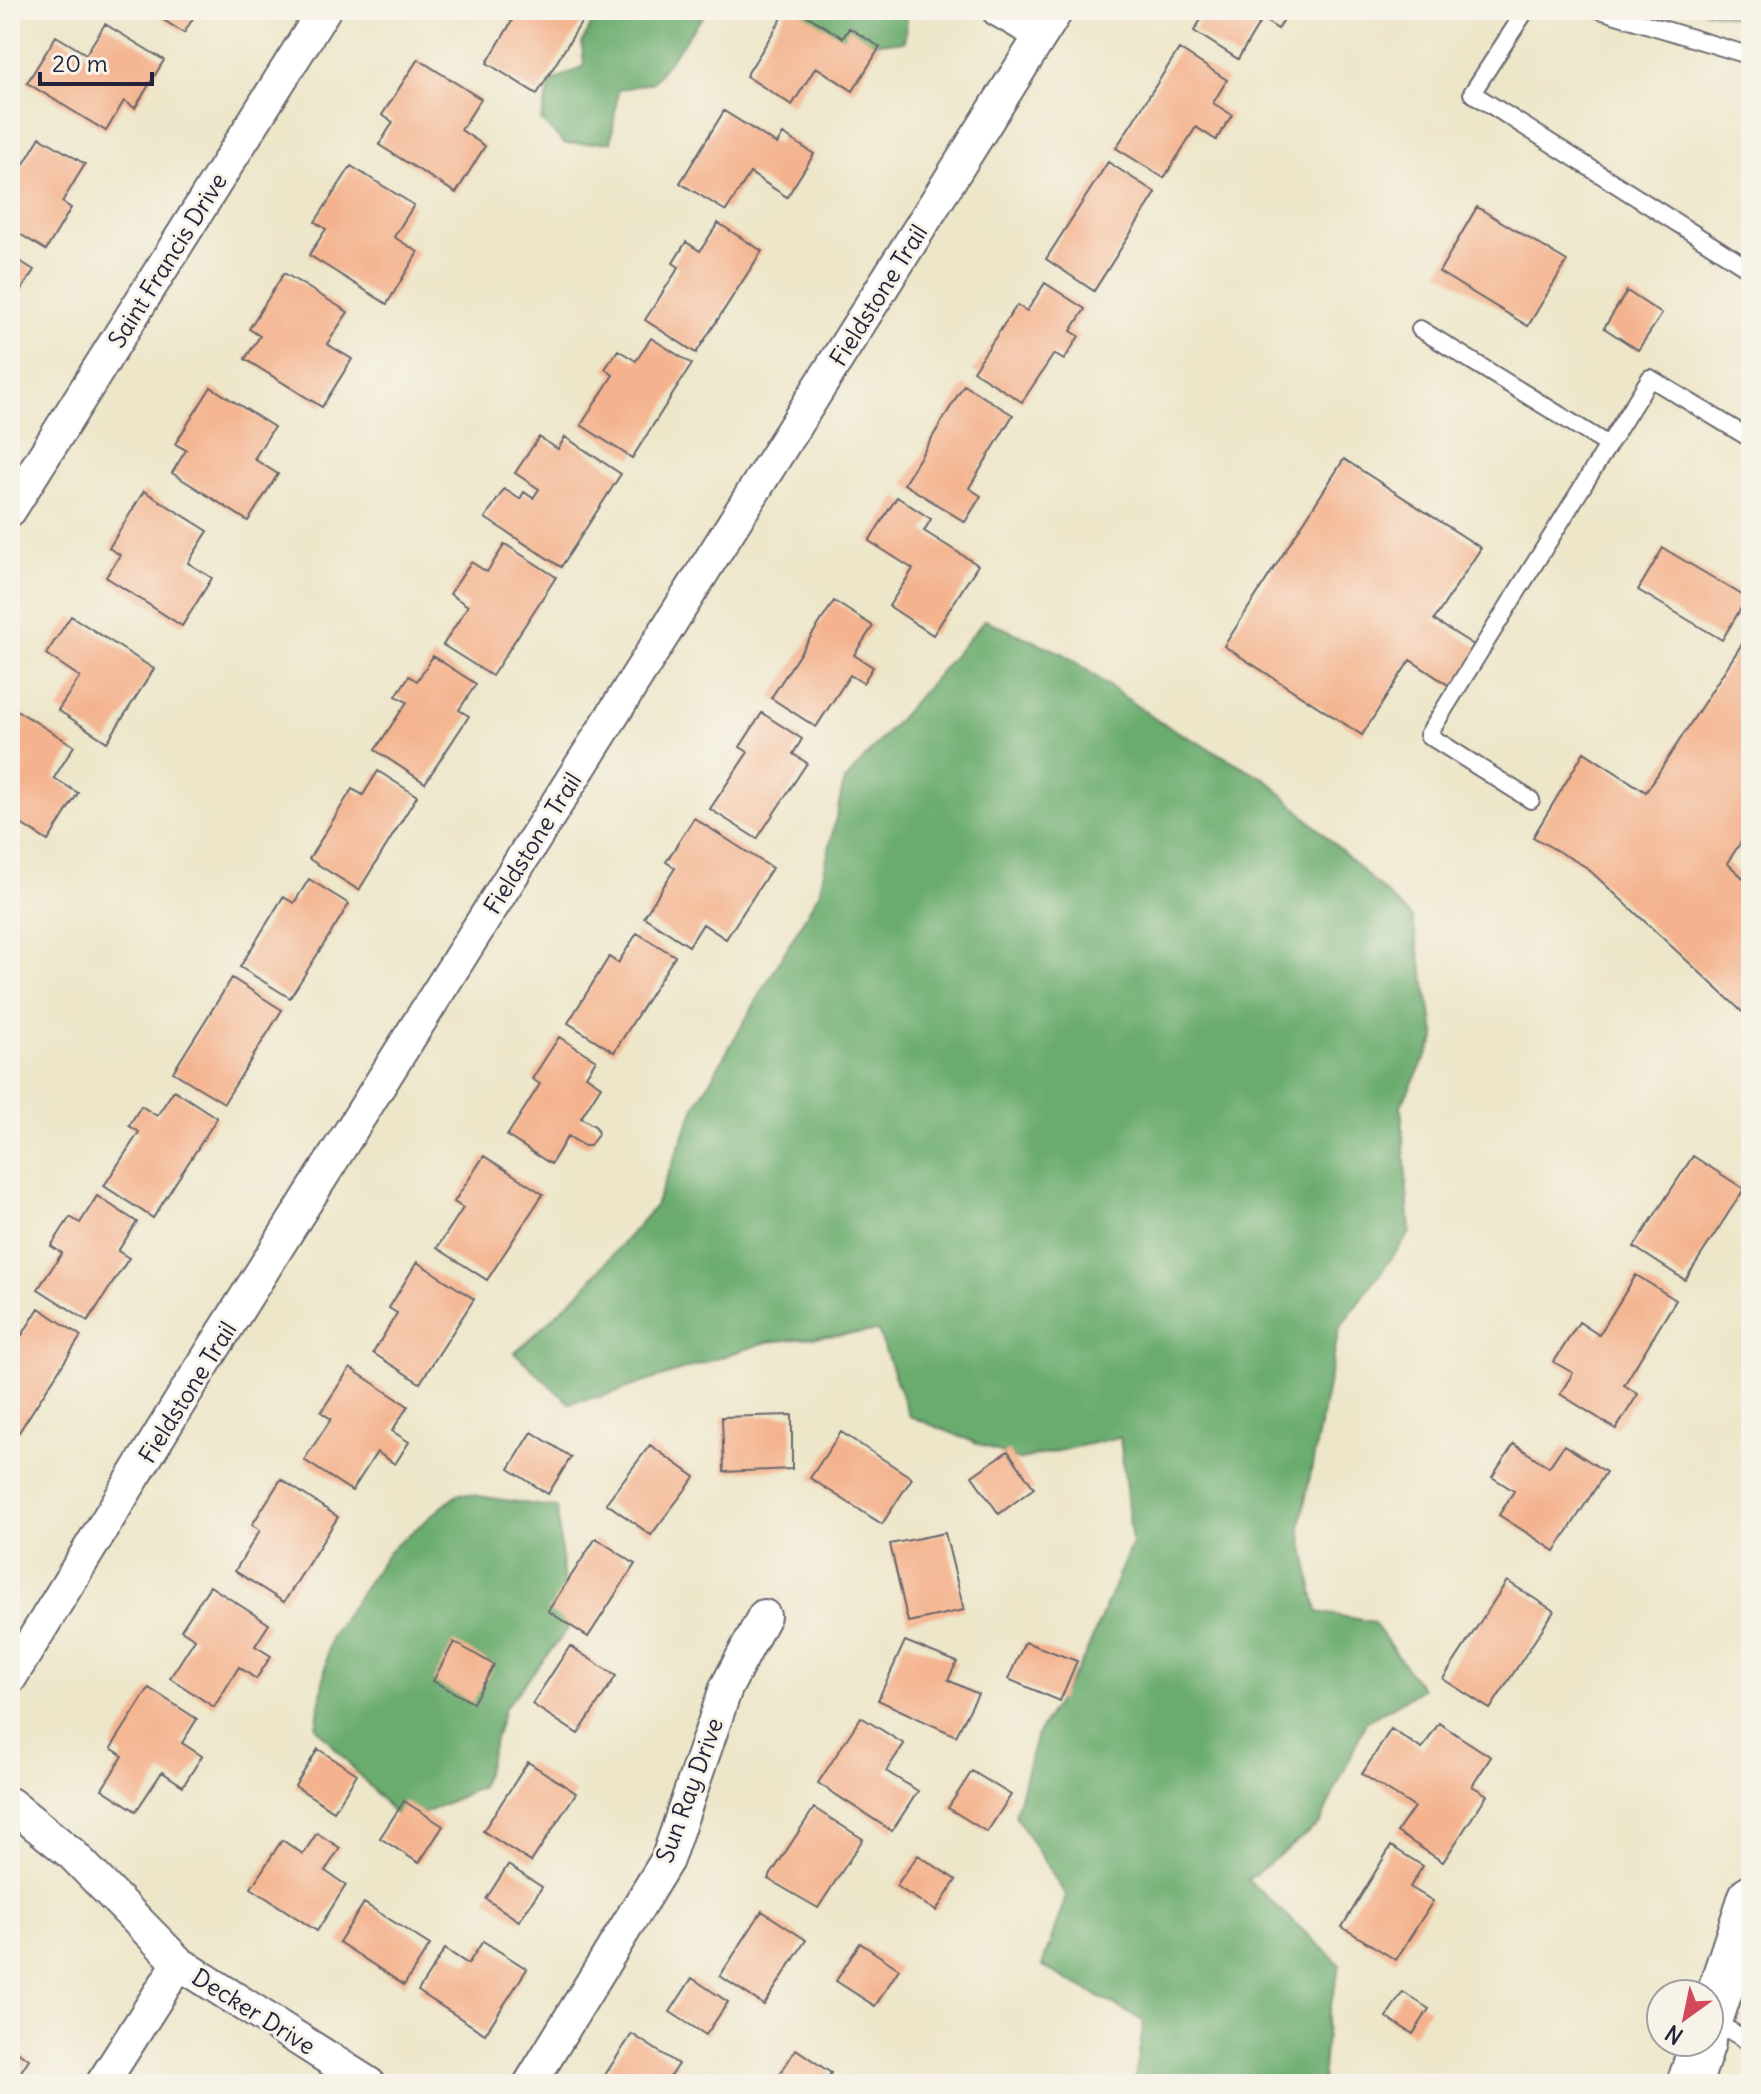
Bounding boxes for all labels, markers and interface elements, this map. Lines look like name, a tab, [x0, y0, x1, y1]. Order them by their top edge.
scale bar	[40, 36, 152, 86]
text: 20 m	[52, 48, 108, 78]
street label: Saint Francis Drive	[101, 167, 233, 353]
street label: Fieldstone Trail	[823, 219, 933, 371]
street label: Fieldstone Trail	[477, 767, 587, 919]
street label: Fieldstone Trail	[132, 1316, 242, 1468]
street label: Sun Ray Drive	[649, 1714, 729, 1866]
street label: Decker Drive	[187, 1961, 321, 2061]
north arrow	[1645, 1978, 1725, 2058]
text: N	[1660, 2019, 1688, 2051]

